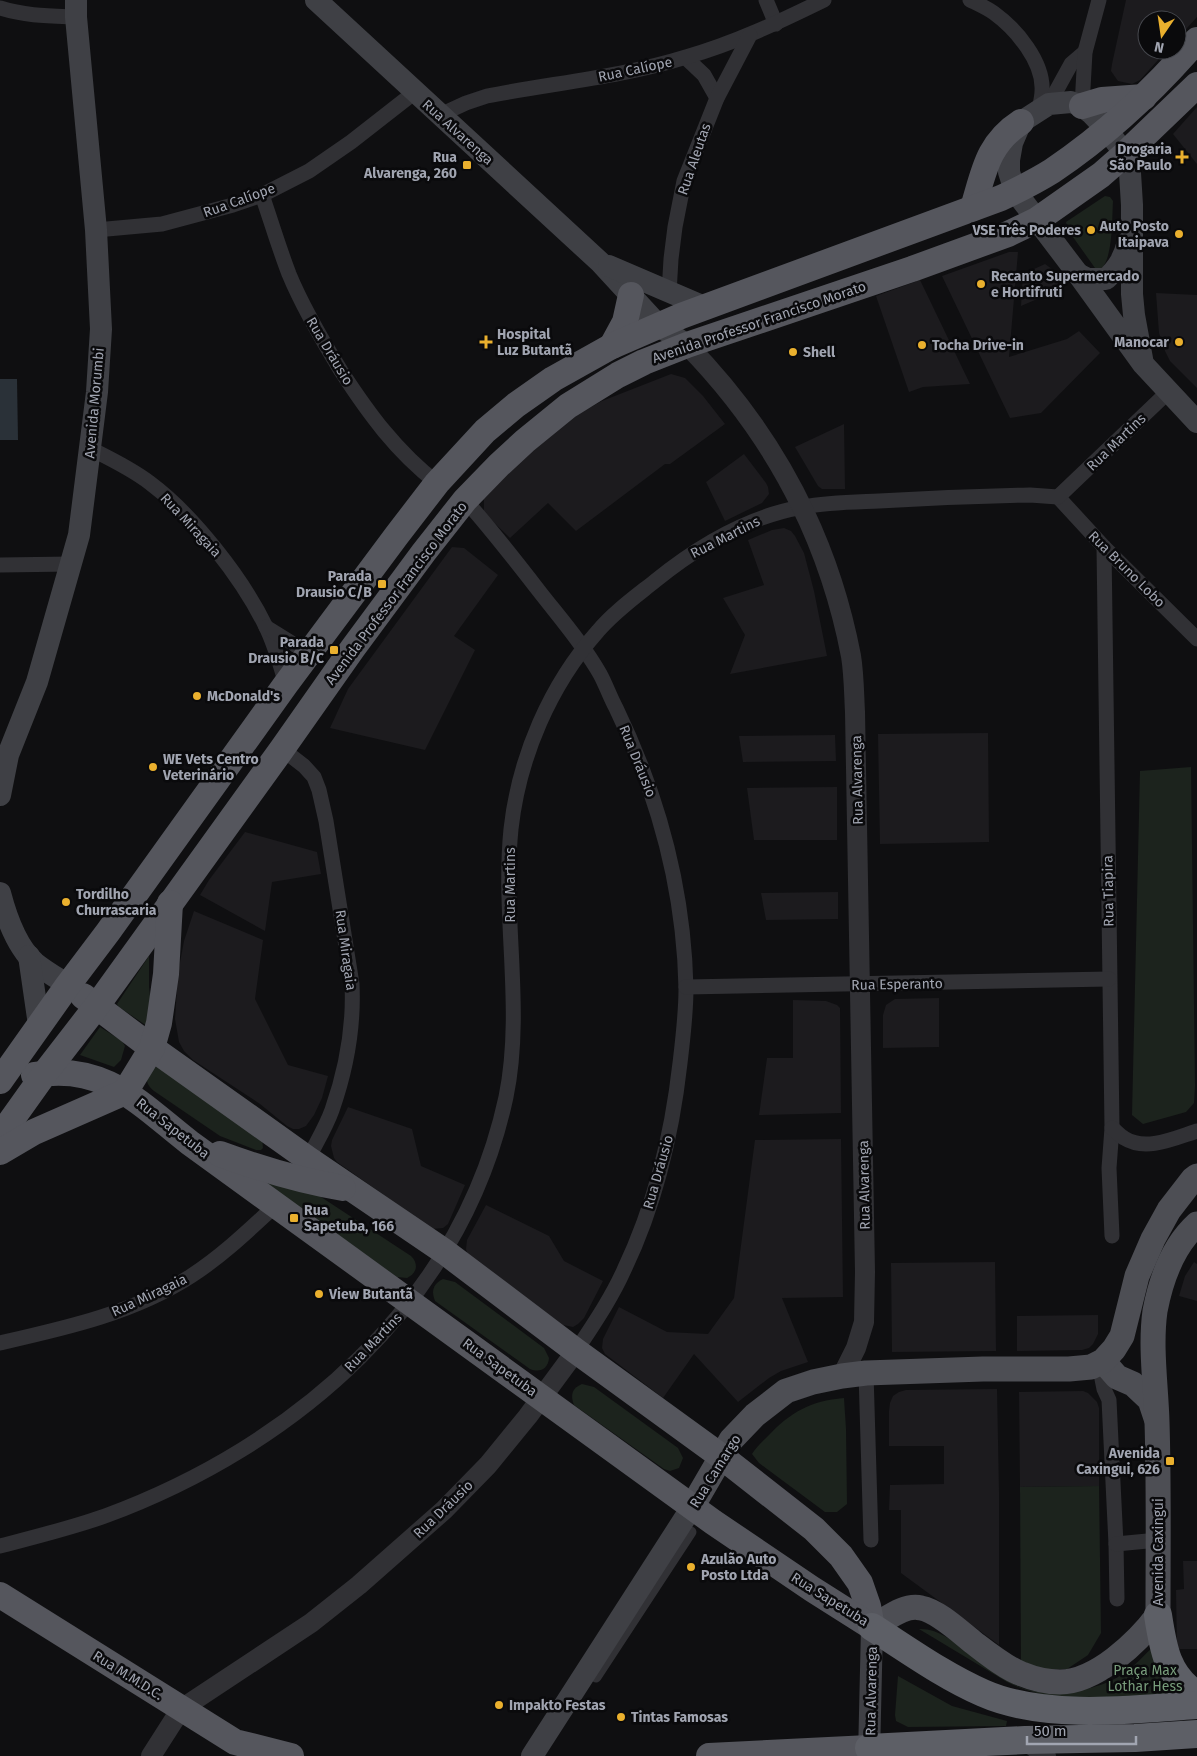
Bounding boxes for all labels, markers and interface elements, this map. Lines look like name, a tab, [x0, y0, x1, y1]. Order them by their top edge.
north arrow	[1137, 10, 1187, 60]
text: N	[1153, 38, 1166, 57]
street label: Rua Calíope	[597, 53, 674, 86]
street label: Rua Alvarenga	[419, 96, 497, 169]
street label: Rua Aleutas	[674, 121, 715, 197]
place label: Drogaria São Paulo	[1109, 141, 1172, 174]
place label: Rua Alvarenga, 260	[363, 149, 457, 182]
marker: Drogaria São Paulo	[1176, 151, 1188, 163]
marker: Rua Alvarenga, 260	[461, 159, 473, 171]
street label: Rua Calíope	[201, 180, 277, 221]
place label: Auto Posto Itaipava	[1099, 218, 1169, 251]
place label: VSE Três Poderes	[971, 222, 1081, 239]
marker: VSE Três Poderes	[1085, 224, 1097, 236]
marker: Auto Posto Itaipava	[1173, 228, 1185, 240]
place label: Recanto Supermercado e Hortifruti	[991, 268, 1139, 301]
street label: Avenida Professor Francisco Morato	[650, 278, 868, 367]
marker: Recanto Supermercado e Hortifruti	[975, 278, 987, 290]
street label: Rua Dráusio	[303, 314, 357, 388]
place label: Hospital Luz Butantã	[497, 326, 573, 359]
place label: Manocar	[1114, 334, 1169, 351]
marker: Hospital Luz Butantã	[479, 335, 493, 349]
marker: Manocar	[1173, 336, 1185, 348]
place label: Tocha Drive-in	[932, 337, 1024, 354]
marker: Tocha Drive-in	[916, 339, 928, 351]
place label: Shell	[803, 344, 836, 361]
marker: Shell	[787, 346, 799, 358]
street label: Avenida Morumbi	[81, 347, 108, 459]
street label: Rua Martins	[1083, 410, 1150, 475]
street label: Rua Miragaia	[157, 490, 225, 561]
street label: Avenida Professor Francisco Morato	[322, 498, 471, 688]
street label: Rua Martins	[688, 513, 763, 562]
street label: Rua Bruno Lobo	[1085, 527, 1169, 611]
place label: Parada Drausio C/B	[296, 568, 372, 601]
marker: Parada Drausio C/B	[376, 578, 388, 590]
place label: Parada Drausio B/C	[248, 634, 324, 667]
marker: Parada Drausio B/C	[328, 644, 340, 656]
place label: McDonald's	[207, 688, 280, 705]
marker: McDonald's	[191, 690, 203, 702]
street label: Rua Dráusio	[615, 723, 660, 800]
street label: Rua Alvarenga	[848, 735, 867, 825]
place label: WE Vets Centro Veterinário	[162, 751, 259, 784]
marker: WE Vets Centro Veterinário	[147, 761, 159, 773]
street label: Rua Martins	[502, 847, 519, 923]
street label: Rua Tiapira	[1099, 855, 1118, 927]
place label: Tordilho Churrascaria	[76, 886, 157, 919]
marker: Tordilho Churrascaria	[60, 896, 72, 908]
street label: Rua Miragaia	[331, 909, 360, 992]
street label: Rua Esperanto	[851, 975, 943, 994]
street label: Rua Sapetuba	[133, 1095, 213, 1162]
street label: Rua Dráusio	[640, 1133, 677, 1211]
street label: Rua Alvarenga	[855, 1140, 874, 1230]
place label: Rua Sapetuba, 166	[304, 1202, 394, 1235]
marker: Rua Sapetuba, 166	[288, 1212, 300, 1224]
street label: Rua Miragaia	[109, 1271, 190, 1320]
place label: View Butantã	[328, 1286, 413, 1303]
marker: View Butantã	[313, 1288, 325, 1300]
street label: Rua Martins	[341, 1309, 406, 1375]
street label: Rua Sapetuba	[459, 1335, 540, 1400]
street label: Rua Camargo	[686, 1431, 745, 1511]
place label: Avenida Caxingui, 626	[1076, 1445, 1160, 1478]
marker: Avenida Caxingui, 626	[1164, 1455, 1176, 1467]
street label: Rua Dráusio	[410, 1477, 477, 1542]
street label: Avenida Caxingui	[1150, 1498, 1167, 1606]
place label: Azulão Auto Posto Ltda	[700, 1551, 776, 1584]
marker: Azulão Auto Posto Ltda	[685, 1561, 697, 1573]
street label: Rua Sapetuba	[788, 1569, 872, 1630]
street label: Rua Alvarenga	[862, 1646, 881, 1736]
street label: Rua M.M.D.C.	[90, 1647, 166, 1704]
park label: Praça Max Lothar Hess	[1108, 1662, 1183, 1695]
place label: Impakto Festas	[509, 1697, 606, 1714]
marker: Impakto Festas	[493, 1699, 505, 1711]
place label: Tintas Famosas	[631, 1709, 728, 1726]
marker: Tintas Famosas	[615, 1711, 627, 1723]
scale bar	[1027, 1714, 1136, 1746]
text: 50 m	[1034, 1722, 1067, 1740]

